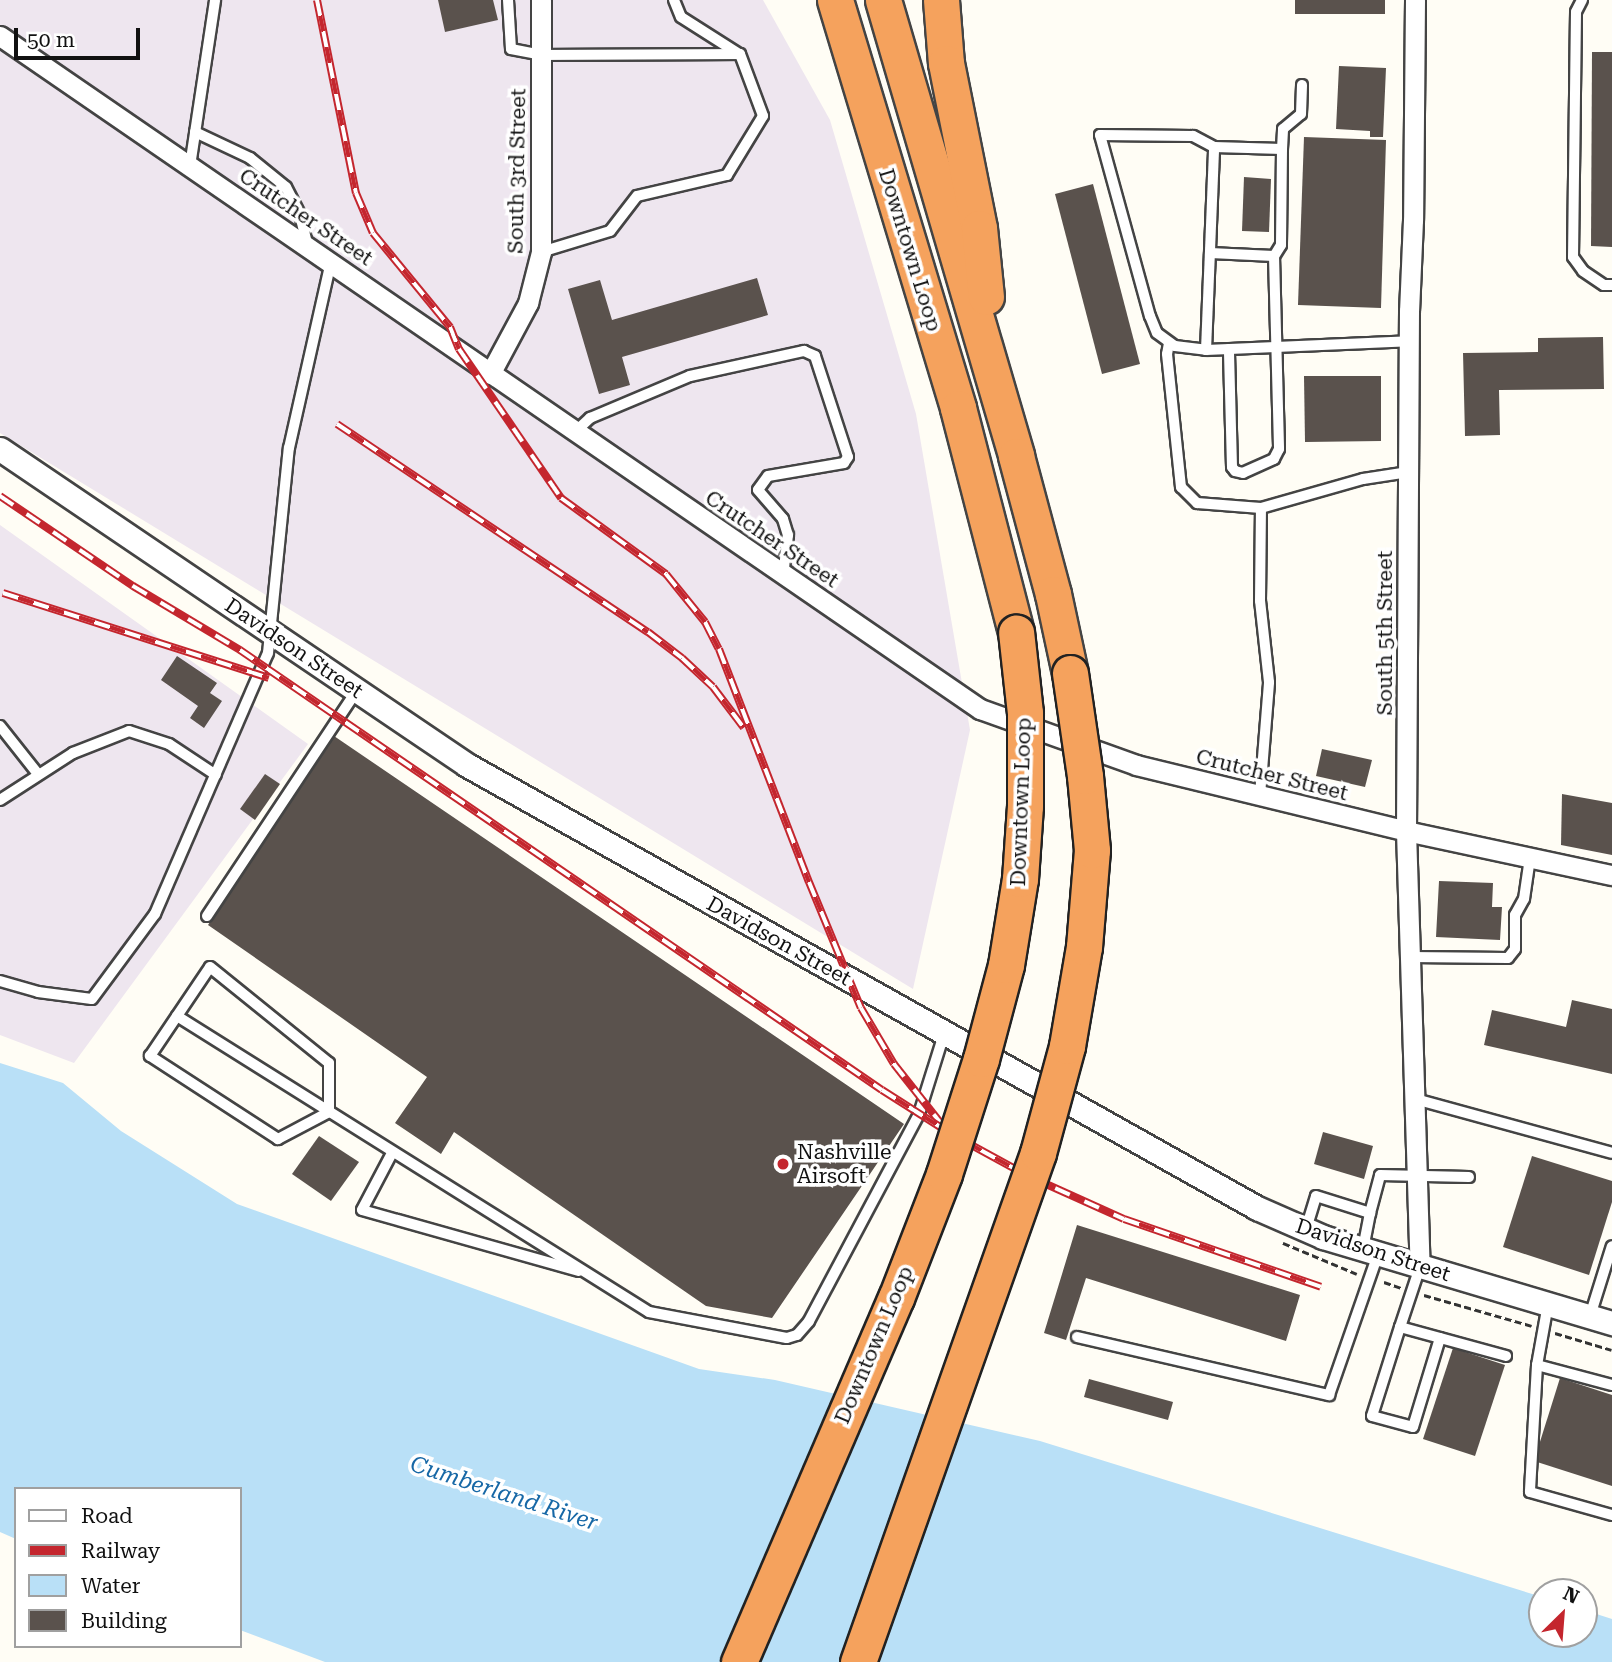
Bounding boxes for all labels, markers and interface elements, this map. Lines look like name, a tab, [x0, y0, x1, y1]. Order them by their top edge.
scale bar	[18, 14, 144, 58]
text: 50 m	[27, 28, 75, 52]
street label: South 3rd Street	[503, 88, 531, 254]
street label: Crutcher Street	[234, 163, 378, 271]
street label: Downtown Loop	[873, 166, 947, 334]
street label: Crutcher Street	[700, 485, 844, 593]
street label: South 5th Street	[1372, 551, 1398, 715]
street label: Davidson Street	[220, 592, 368, 704]
street label: Downtown Loop	[1005, 717, 1037, 887]
street label: Crutcher Street	[1193, 744, 1351, 806]
street label: Davidson Street	[702, 891, 856, 991]
place label: Nashville Airsoft	[797, 1139, 892, 1189]
marker: Nashville Airsoft	[775, 1156, 791, 1172]
street label: Davidson Street	[1292, 1213, 1454, 1287]
street label: Downtown Loop	[829, 1262, 919, 1428]
water label: Cumberland River	[407, 1451, 601, 1537]
legend	[14, 1487, 242, 1648]
text: Road	[81, 1504, 133, 1528]
text: Railway	[81, 1539, 160, 1563]
text: Water	[81, 1574, 140, 1598]
north arrow	[1528, 1578, 1598, 1648]
text: N	[1560, 1582, 1583, 1609]
text: Building	[81, 1609, 167, 1633]

